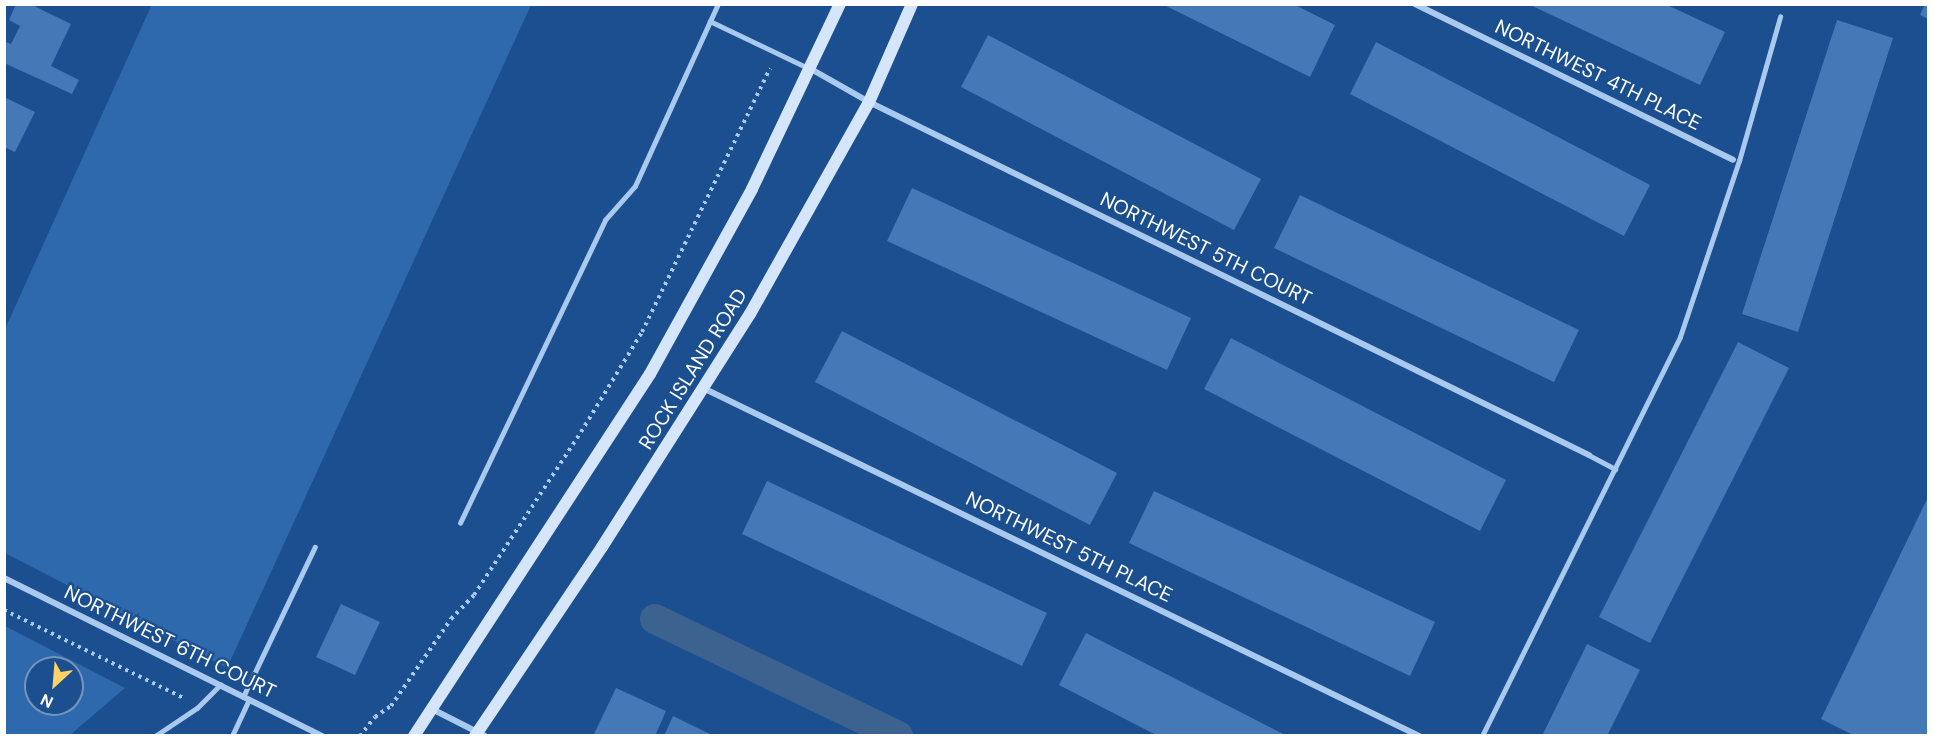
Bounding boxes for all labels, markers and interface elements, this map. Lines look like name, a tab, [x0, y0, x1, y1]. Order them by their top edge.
street label: NORTHWEST 4TH PLACE	[1491, 15, 1705, 135]
street label: NORTHWEST 5TH COURT	[1096, 187, 1316, 311]
street label: ROCK ISLAND ROAD	[634, 284, 752, 454]
street label: NORTHWEST 5TH PLACE	[962, 487, 1176, 607]
street label: NORTHWEST 6TH COURT	[60, 580, 280, 704]
north arrow	[24, 656, 84, 716]
text: N	[37, 689, 57, 713]

